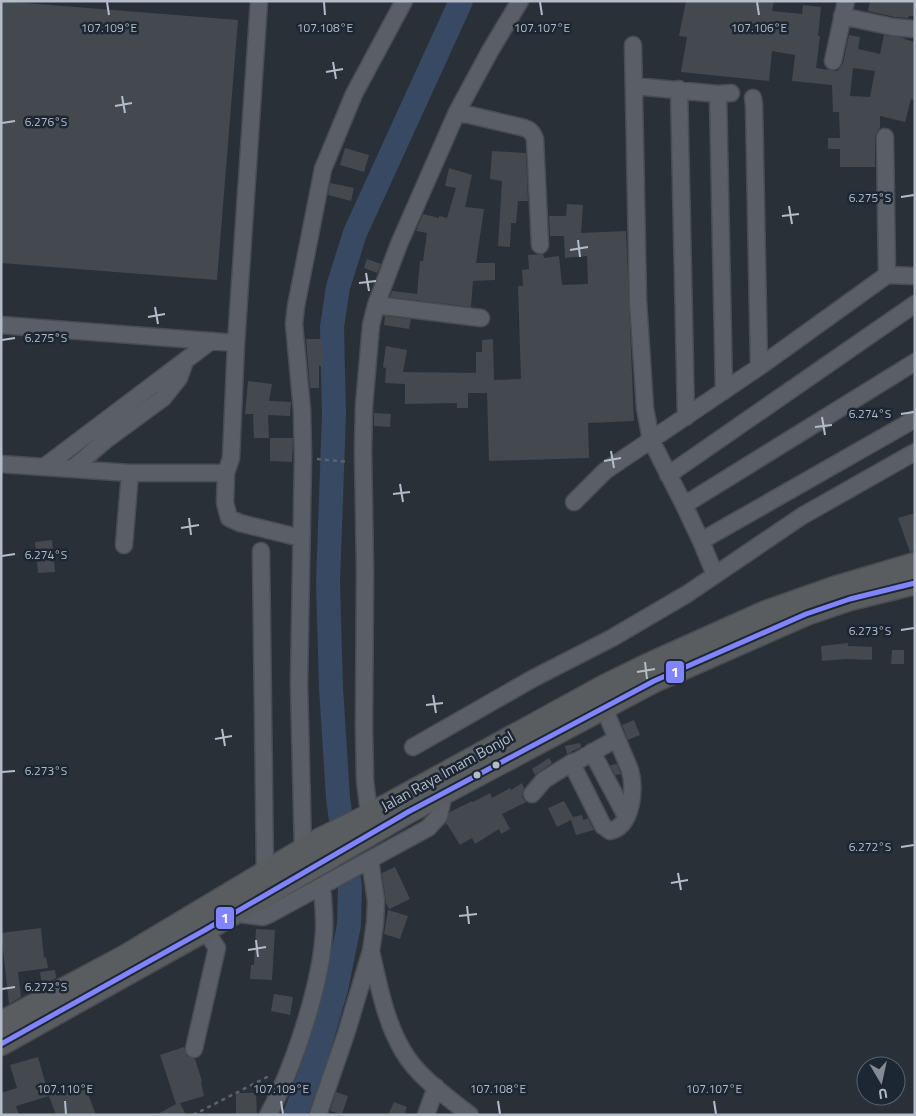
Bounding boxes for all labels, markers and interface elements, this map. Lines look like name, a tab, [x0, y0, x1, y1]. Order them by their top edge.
text: 107.109°E	[81, 18, 137, 37]
text: 107.108°E	[297, 18, 353, 37]
text: 107.107°E	[514, 18, 570, 37]
text: 107.106°E	[731, 18, 787, 37]
text: 6.276°S	[25, 112, 67, 131]
text: 6.275°S	[849, 188, 891, 207]
text: 6.275°S	[25, 328, 67, 347]
text: 6.274°S	[849, 404, 891, 423]
text: 6.274°S	[25, 545, 67, 564]
text: 6.273°S	[849, 621, 891, 640]
line badge: 1	[665, 660, 685, 684]
text: 1	[671, 661, 679, 682]
street label: Jalan Raya Imam Bonjol	[377, 725, 517, 817]
unlabelled marker	[491, 760, 501, 770]
text: 6.273°S	[25, 761, 67, 780]
unlabelled marker	[472, 770, 482, 780]
text: 6.272°S	[849, 837, 891, 856]
line badge: 1	[215, 906, 235, 930]
text: 1	[221, 907, 229, 928]
text: 6.272°S	[25, 977, 67, 996]
north arrow	[856, 1056, 906, 1106]
text: 107.110°E	[37, 1079, 93, 1098]
text: 107.109°E	[253, 1079, 309, 1098]
text: 107.108°E	[470, 1079, 526, 1098]
text: 107.107°E	[686, 1079, 742, 1098]
text: U	[877, 1083, 889, 1105]

